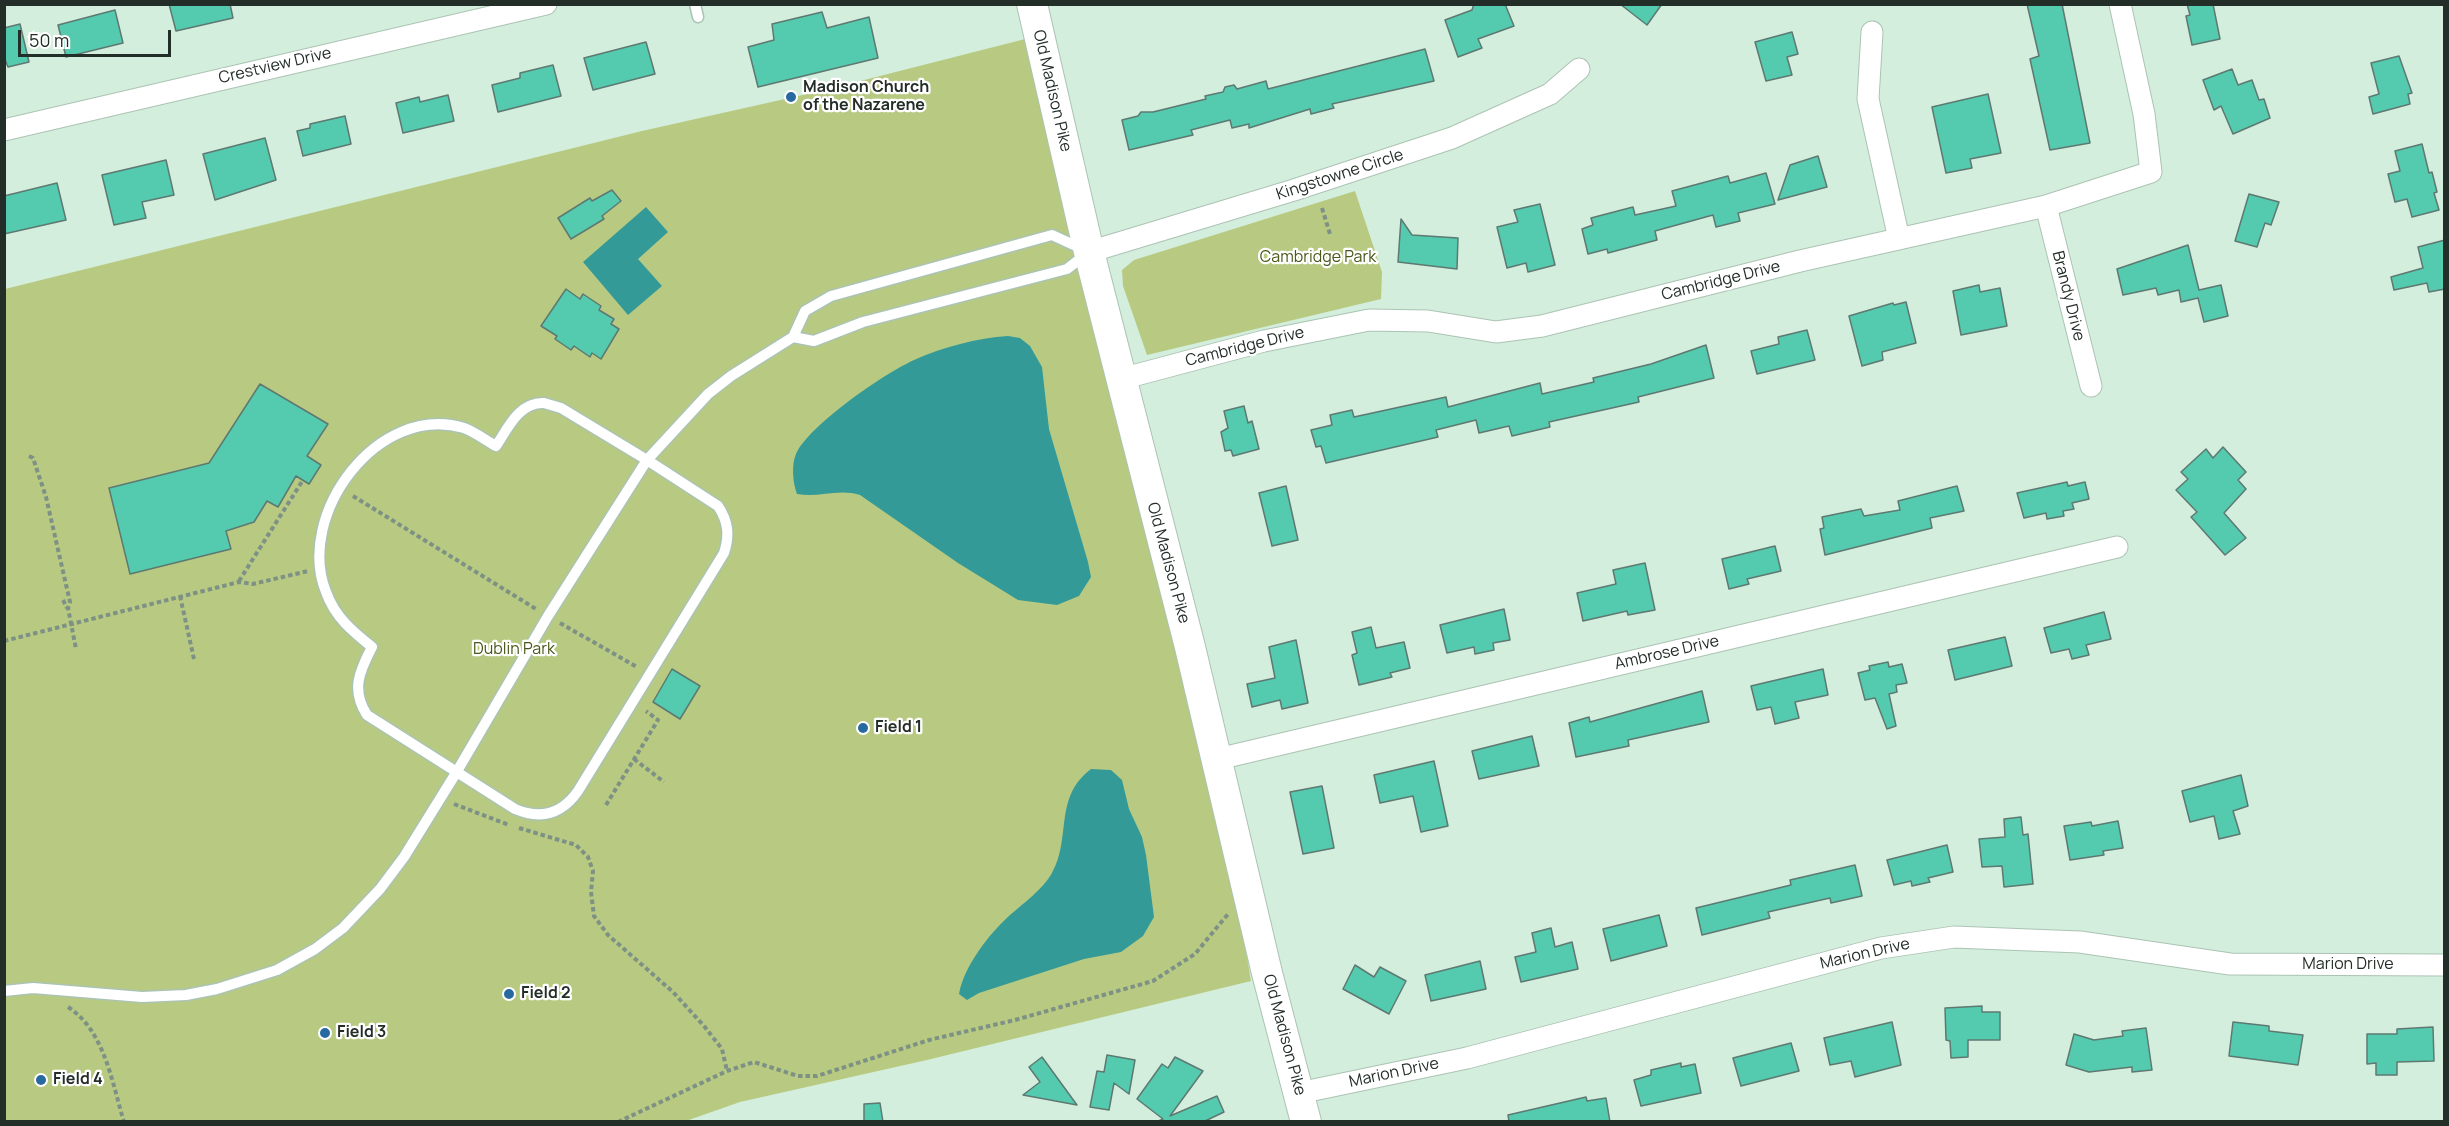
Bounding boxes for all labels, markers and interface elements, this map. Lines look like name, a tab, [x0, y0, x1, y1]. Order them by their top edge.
scale bar	[21, 18, 174, 56]
text: 50 m	[29, 28, 69, 52]
street label: Old Madison Pike	[1029, 28, 1075, 154]
street label: Crestview Drive	[217, 44, 333, 88]
place label: Madison Church of the Nazarene	[803, 78, 929, 116]
marker: Madison Church of the Nazarene	[784, 90, 798, 104]
street label: Kingstowne Circle	[1274, 145, 1406, 205]
park label: Cambridge Park	[1260, 248, 1376, 268]
street label: Brandy Drive	[2048, 249, 2088, 343]
street label: Cambridge Drive	[1660, 257, 1782, 305]
street label: Cambridge Drive	[1184, 323, 1306, 371]
street label: Old Madison Pike	[1143, 500, 1193, 626]
street label: Ambrose Drive	[1613, 632, 1721, 674]
park label: Dublin Park	[473, 640, 555, 660]
place label: Field 1	[875, 718, 922, 738]
marker: Field 1	[856, 721, 870, 735]
street label: Marion Drive	[1818, 934, 1912, 974]
street label: Marion Drive	[2302, 955, 2394, 975]
street label: Old Madison Pike	[1259, 972, 1309, 1098]
place label: Field 2	[521, 984, 571, 1004]
marker: Field 2	[502, 987, 516, 1001]
place label: Field 3	[337, 1023, 386, 1043]
marker: Field 3	[318, 1026, 332, 1040]
street label: Marion Drive	[1347, 1054, 1441, 1092]
place label: Field 4	[53, 1070, 103, 1090]
marker: Field 4	[34, 1073, 48, 1087]

